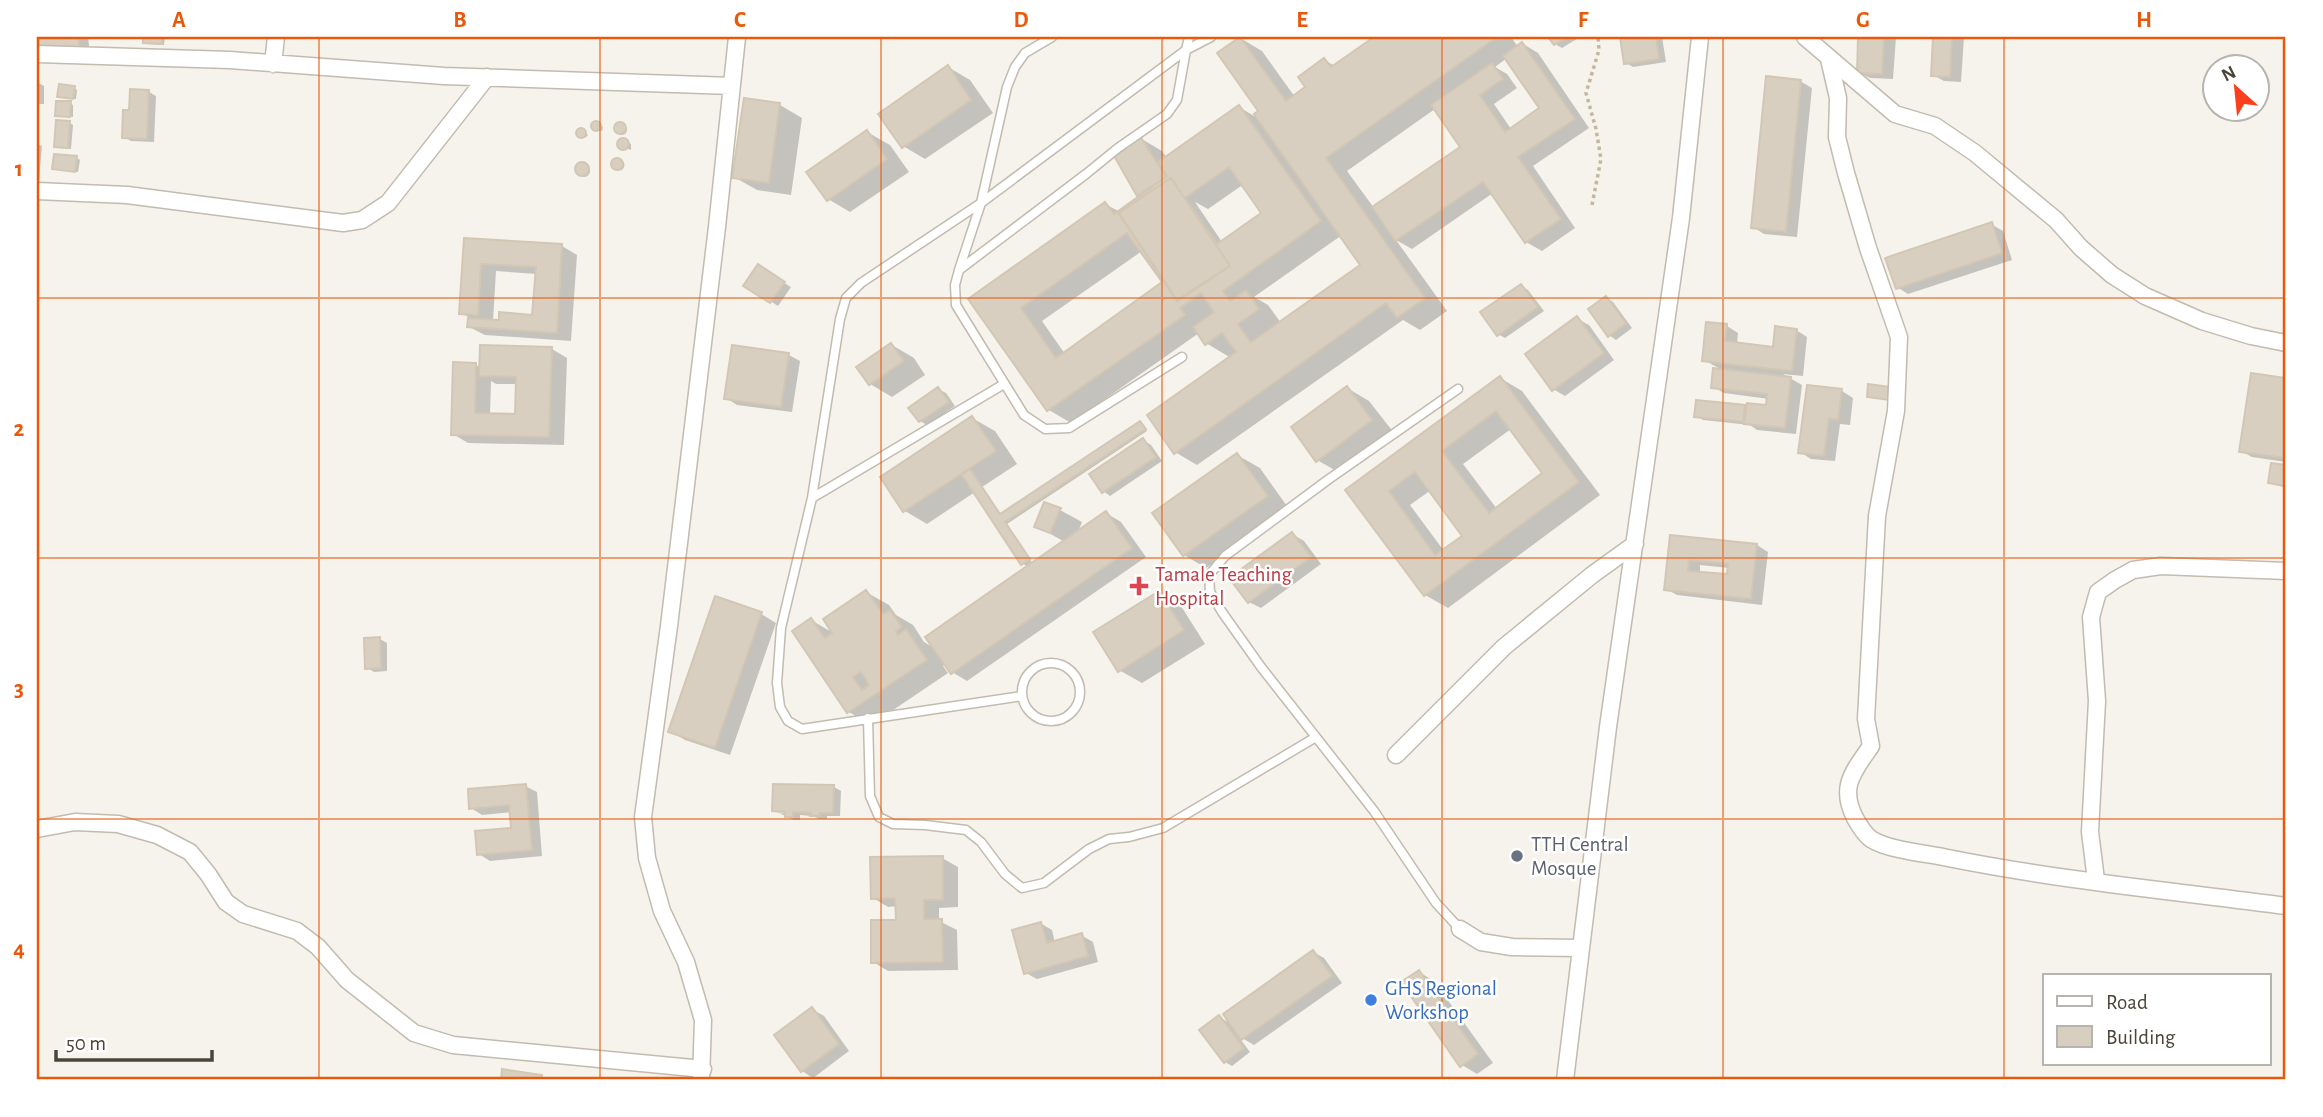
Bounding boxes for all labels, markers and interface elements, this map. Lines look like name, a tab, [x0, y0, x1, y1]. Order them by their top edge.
text: A	[172, 9, 186, 32]
text: B	[453, 9, 467, 32]
text: C	[734, 9, 746, 32]
text: D	[1013, 9, 1029, 32]
text: E	[1296, 9, 1308, 32]
text: F	[1578, 9, 1589, 32]
text: G	[1856, 9, 1870, 32]
text: H	[2136, 9, 2152, 32]
north arrow	[2200, 52, 2270, 122]
text: N	[2219, 63, 2239, 86]
text: 1	[15, 158, 23, 181]
text: 2	[14, 418, 25, 441]
place label: Tamale Teaching Hospital	[1155, 564, 1292, 609]
marker: Tamale Teaching Hospital	[1129, 576, 1149, 596]
text: 3	[14, 678, 24, 701]
place label: TTH Central Mosque	[1531, 834, 1629, 879]
marker: TTH Central Mosque	[1509, 848, 1525, 864]
text: 4	[13, 938, 25, 961]
legend	[2043, 974, 2270, 1064]
place label: GHS Regional Workshop	[1385, 978, 1497, 1023]
marker: GHS Regional Workshop	[1363, 992, 1379, 1008]
text: Road	[2106, 992, 2148, 1013]
scale bar	[56, 1019, 212, 1063]
text: Building	[2106, 1027, 2176, 1048]
text: 50 m	[66, 1033, 106, 1054]

